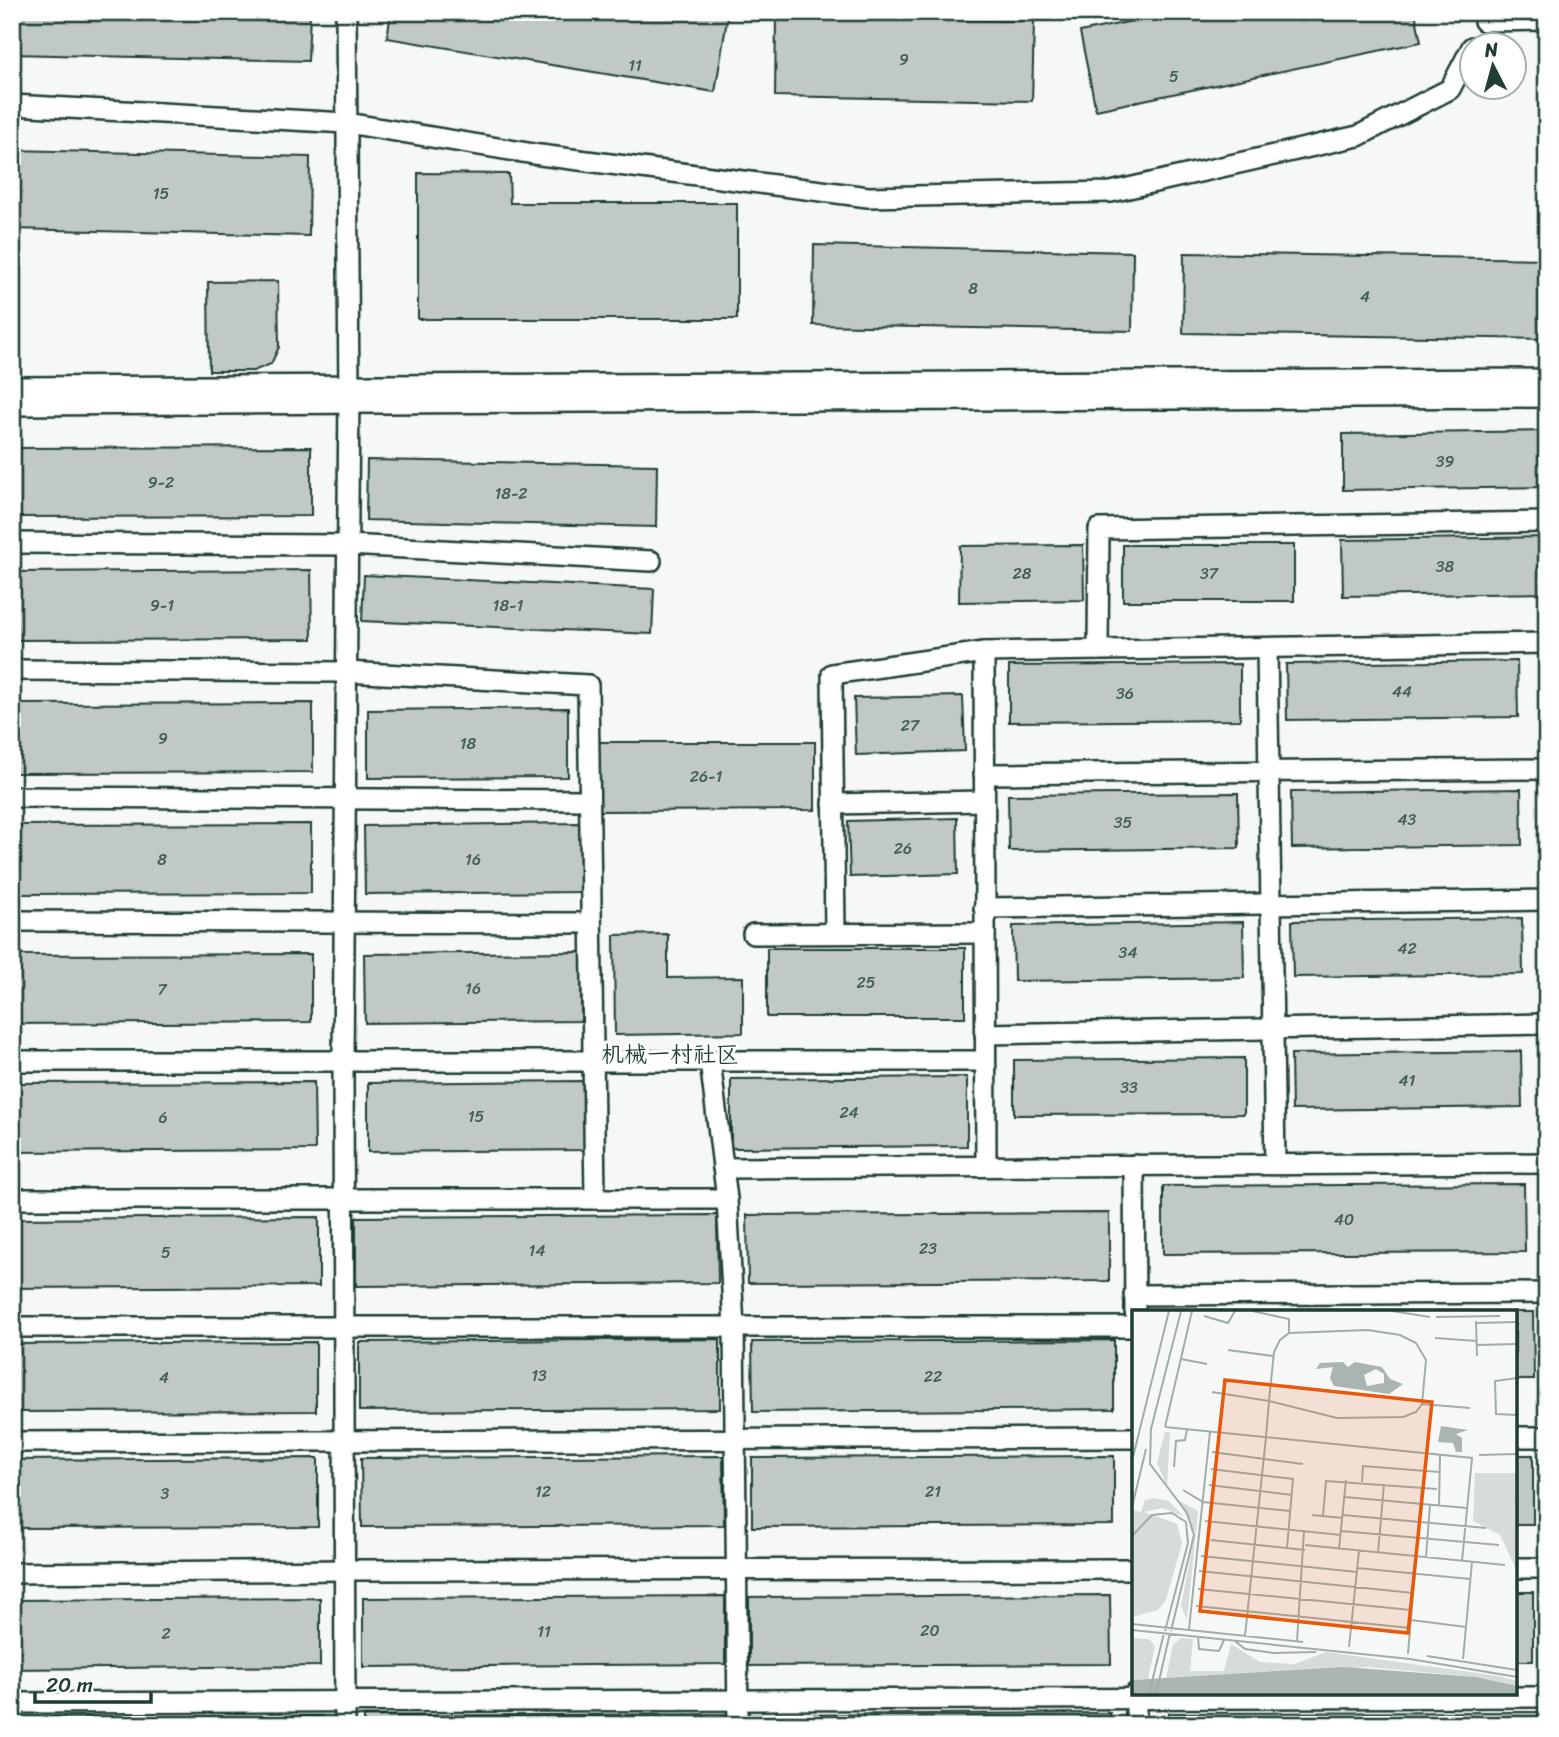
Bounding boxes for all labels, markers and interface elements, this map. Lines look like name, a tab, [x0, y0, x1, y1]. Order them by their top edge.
north arrow	[1458, 32, 1528, 102]
text: N	[1482, 32, 1500, 67]
house number: 9	[899, 45, 909, 74]
house number: 11	[628, 51, 642, 80]
house number: 5	[1169, 62, 1179, 91]
house number: 15	[153, 179, 170, 208]
house number: 8	[968, 274, 978, 303]
house number: 4	[1360, 282, 1370, 311]
house number: 39	[1436, 447, 1454, 476]
house number: 9-2	[148, 468, 174, 497]
house number: 18-2	[494, 479, 528, 508]
house number: 38	[1436, 552, 1455, 581]
house number: 28	[1013, 559, 1032, 588]
house number: 37	[1200, 559, 1219, 588]
house number: 9-1	[150, 591, 174, 620]
house number: 18-1	[493, 591, 524, 620]
house number: 44	[1392, 677, 1412, 706]
house number: 36	[1116, 679, 1134, 708]
house number: 27	[901, 711, 920, 740]
house number: 9	[158, 724, 168, 753]
house number: 18	[460, 729, 477, 758]
house number: 26-1	[690, 762, 722, 791]
house number: 43	[1398, 805, 1417, 834]
house number: 35	[1114, 808, 1133, 837]
house number: 26	[894, 834, 912, 863]
house number: 8	[157, 845, 167, 874]
house number: 16	[465, 845, 481, 874]
house number: 42	[1397, 934, 1417, 963]
house number: 34	[1119, 938, 1137, 967]
house number: 25	[856, 968, 876, 997]
house number: 16	[465, 974, 481, 1003]
house number: 7	[157, 975, 167, 1004]
district label: 机械一村社区	[601, 1034, 739, 1075]
house number: 41	[1399, 1066, 1416, 1095]
house number: 33	[1120, 1073, 1138, 1102]
house number: 24	[839, 1098, 859, 1127]
house number: 15	[468, 1102, 485, 1131]
house number: 6	[158, 1103, 168, 1132]
house number: 40	[1334, 1205, 1354, 1234]
house number: 23	[919, 1234, 937, 1263]
house number: 14	[529, 1236, 545, 1265]
house number: 5	[161, 1238, 171, 1267]
inset map	[1132, 1310, 1517, 1695]
house number: 13	[531, 1361, 547, 1390]
house number: 22	[924, 1362, 942, 1391]
house number: 4	[159, 1363, 169, 1392]
house number: 12	[535, 1477, 551, 1506]
house number: 21	[925, 1477, 941, 1506]
house number: 3	[161, 1479, 170, 1508]
house number: 20	[920, 1616, 940, 1645]
house number: 11	[537, 1617, 551, 1646]
house number: 2	[161, 1619, 171, 1648]
scale bar	[35, 1660, 150, 1704]
text: 20 m	[46, 1666, 93, 1704]

